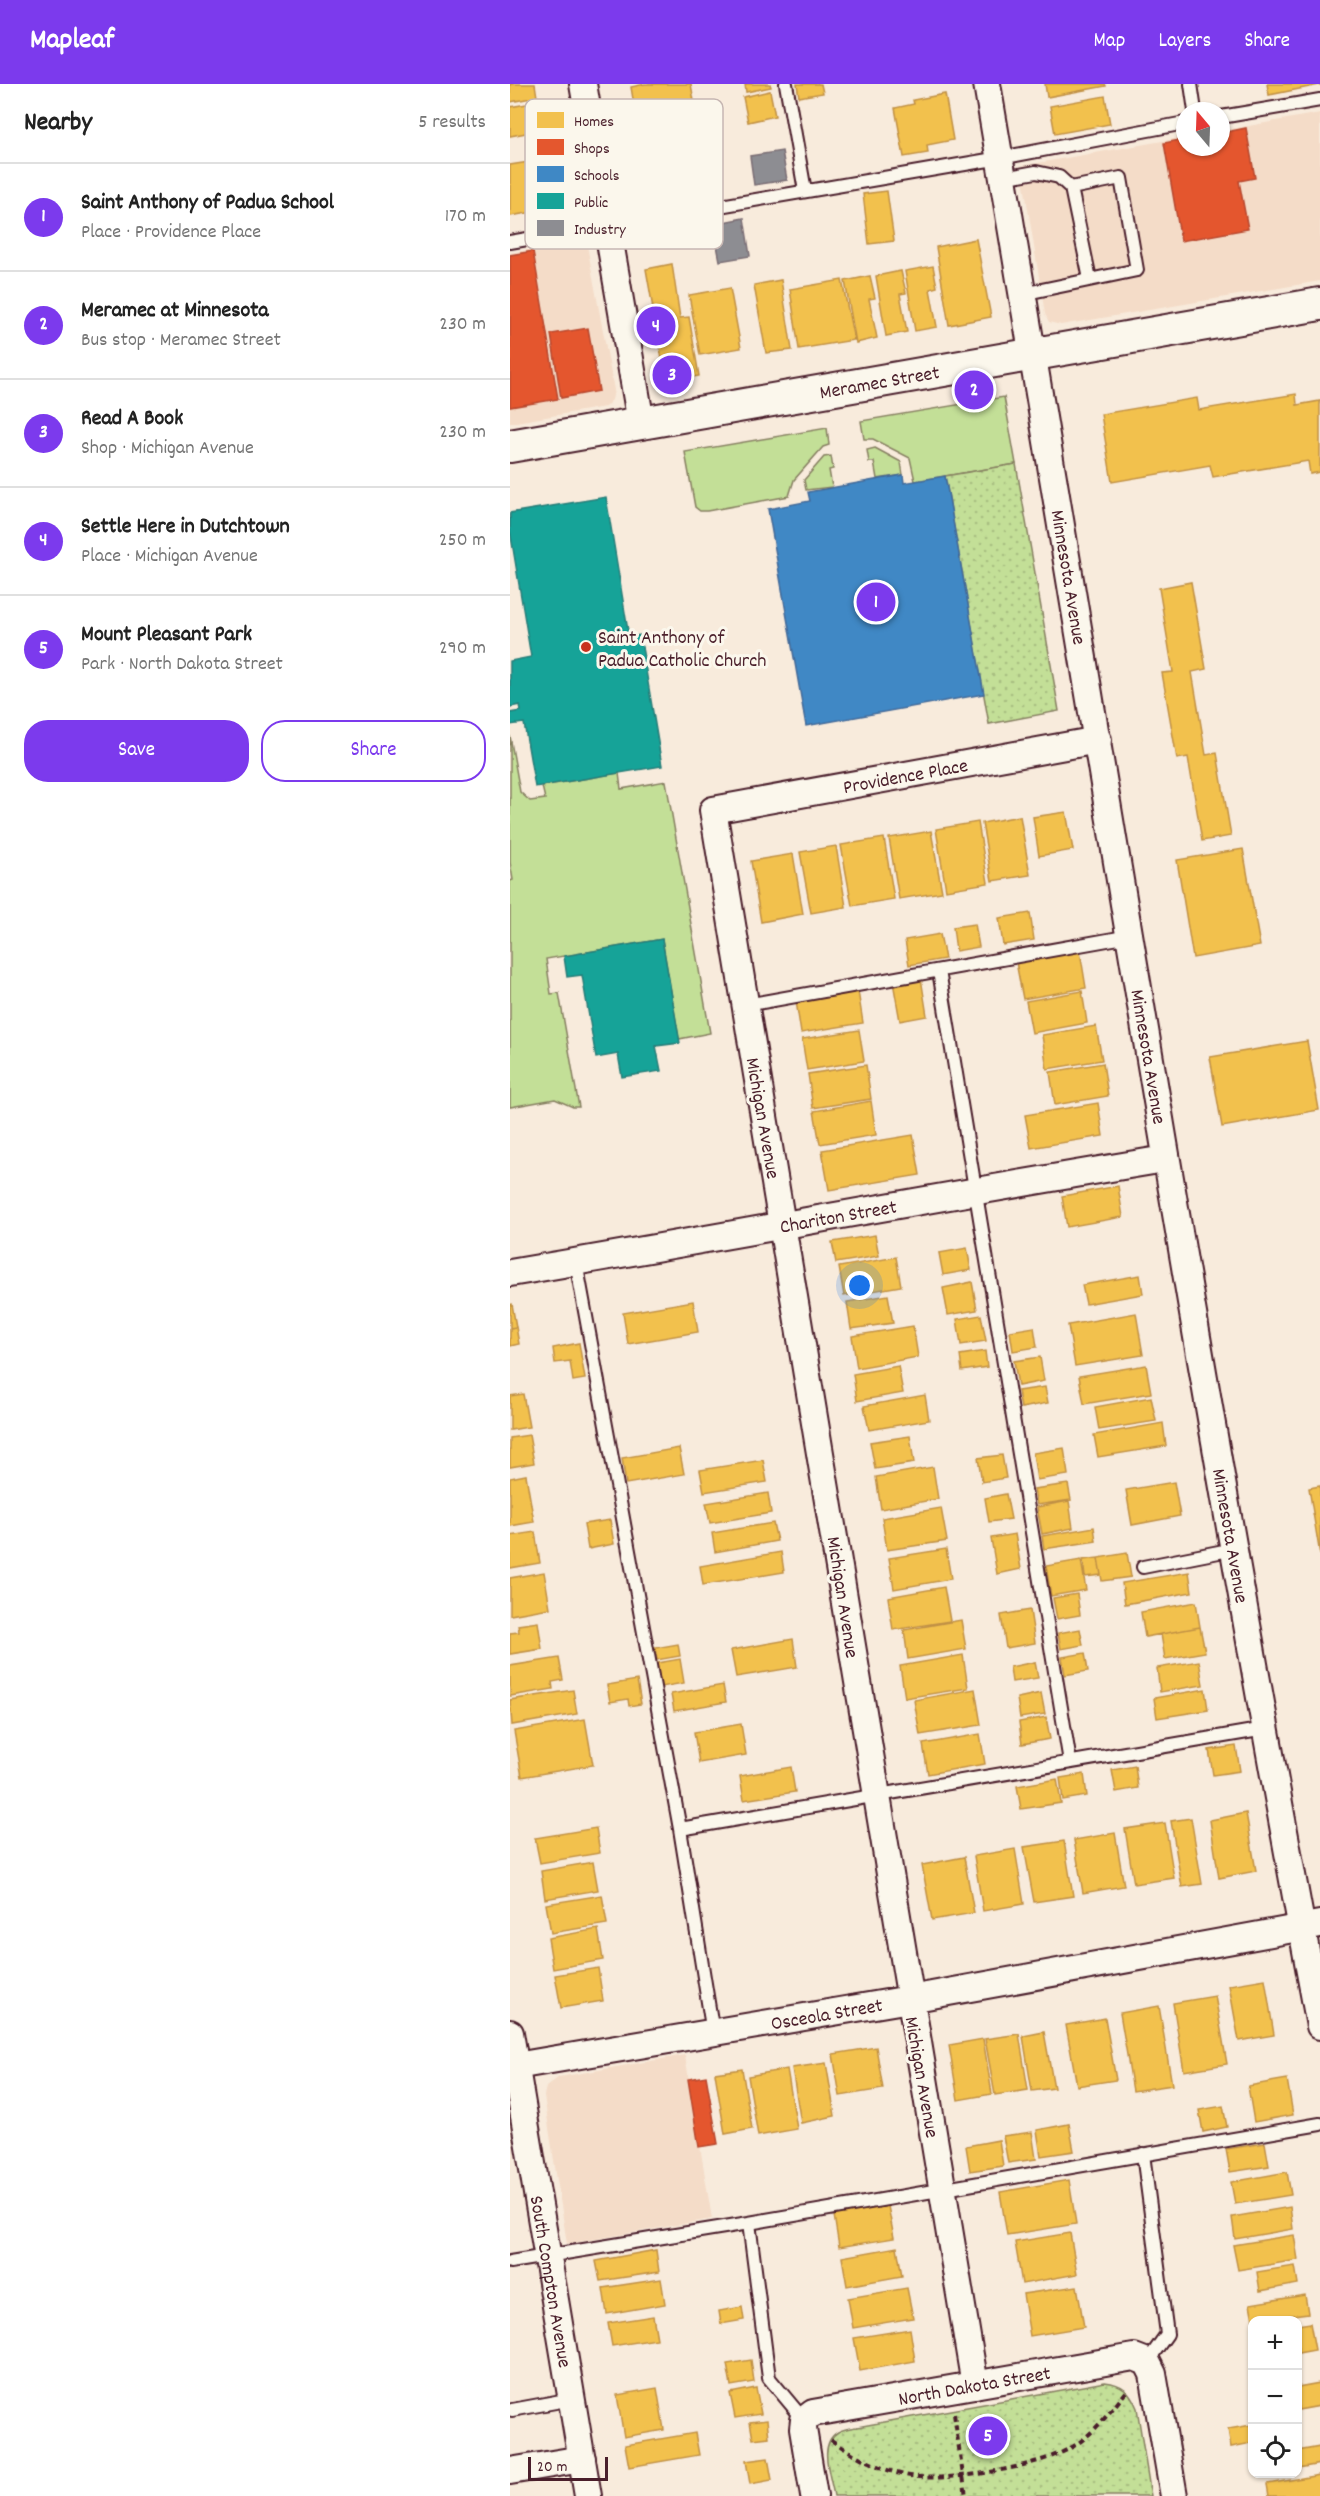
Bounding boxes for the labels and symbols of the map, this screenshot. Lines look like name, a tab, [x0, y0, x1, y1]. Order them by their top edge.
legend	[525, 99, 723, 249]
north arrow	[1176, 102, 1230, 156]
text: Homes	[574, 111, 614, 134]
text: Shops	[574, 138, 610, 161]
text: Schools	[574, 165, 620, 188]
text: Public	[574, 192, 608, 215]
text: Industry	[574, 219, 626, 242]
pin: 4	[636, 304, 676, 348]
pin: 3	[652, 352, 692, 398]
street label: Meramec Street	[818, 360, 942, 408]
pin: 2	[954, 368, 994, 412]
street label: Minnesota Avenue	[1042, 508, 1092, 647]
pin: 1	[856, 580, 896, 624]
place label: Saint Anthony of Padua Catholic Church	[598, 625, 766, 676]
marker: Saint Anthony of Padua Catholic Church	[579, 640, 593, 654]
street label: Providence Place	[841, 753, 971, 803]
street label: Minnesota Avenue	[1121, 988, 1172, 1127]
street label: Michigan Avenue	[737, 1056, 786, 1182]
street label: Chariton Street	[778, 1194, 899, 1243]
your location	[845, 1271, 874, 1300]
street label: Minnesota Avenue	[1203, 1467, 1254, 1606]
street label: Michigan Avenue	[818, 1535, 865, 1661]
street label: Osceola Street	[769, 1993, 885, 2039]
street label: Michigan Avenue	[896, 2015, 945, 2141]
street label: South Compton Avenue	[521, 2194, 577, 2370]
street label: North Dakota Street	[896, 2361, 1053, 2415]
pin: 5	[968, 2414, 1008, 2458]
scale bar	[528, 2454, 608, 2482]

